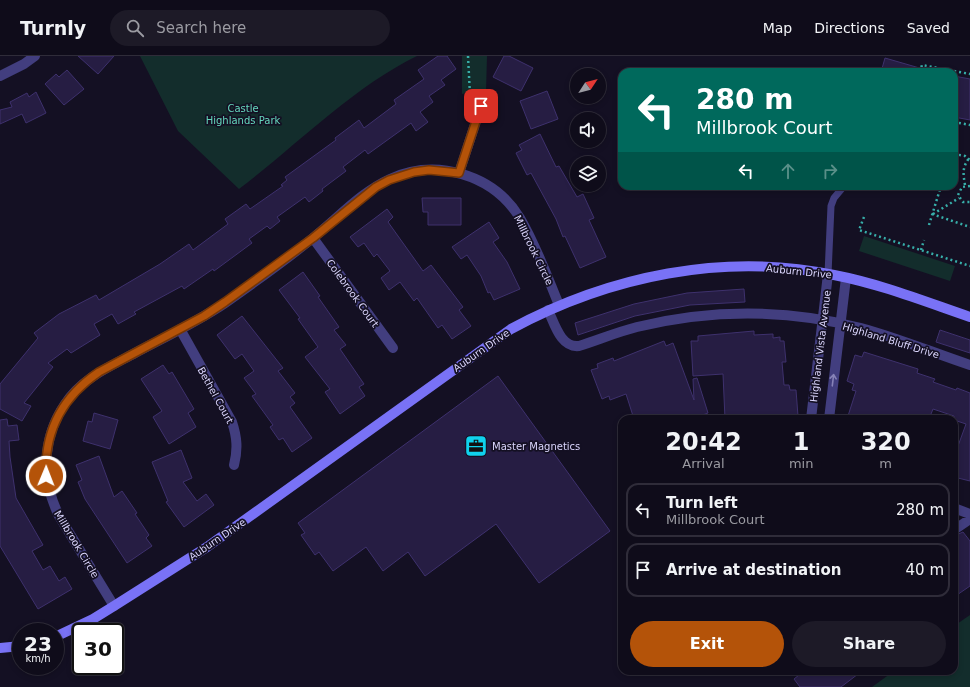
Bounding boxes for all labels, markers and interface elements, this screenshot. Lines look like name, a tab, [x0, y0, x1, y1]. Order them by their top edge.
search box	[110, 10, 390, 46]
text: Turnly	[20, 17, 86, 39]
icon: search	[124, 17, 146, 39]
text: Search here	[156, 19, 246, 37]
text: Map	[763, 20, 792, 36]
text: Directions	[814, 20, 885, 36]
text: Saved	[907, 20, 950, 36]
north arrow	[570, 68, 606, 104]
map controls	[570, 68, 606, 192]
text: 280 m	[696, 83, 793, 116]
icon: left	[630, 84, 682, 136]
pin	[464, 89, 498, 123]
icon: arrive	[470, 95, 492, 117]
park label: Castle Highlands Park	[206, 103, 280, 126]
button: sound	[570, 112, 606, 148]
text: Millbrook Court	[696, 117, 833, 138]
button: layers	[570, 156, 606, 192]
icon: left	[735, 160, 757, 182]
icon: ahead	[777, 160, 799, 182]
icon: right	[819, 160, 841, 182]
street label: Millbrook Circle	[512, 213, 555, 287]
street label: Colebrook Court	[324, 257, 381, 329]
street label: Auburn Drive	[766, 263, 832, 280]
street label: Highland Vista Avenue	[808, 289, 833, 403]
street label: Highland Bluff Drive	[841, 321, 941, 360]
street label: Auburn Drive	[451, 327, 511, 374]
street label: Bethel Court	[196, 365, 236, 425]
one-way arrow	[829, 374, 837, 387]
text: 20:42	[665, 428, 742, 456]
text: 1	[793, 428, 809, 456]
text: 320	[861, 428, 911, 456]
office icon: Master Magnetics	[463, 433, 489, 459]
place label: Master Magnetics	[492, 441, 580, 452]
position arrow	[25, 455, 67, 497]
text: Arrival	[682, 456, 725, 471]
text: min	[789, 456, 813, 471]
text: m	[879, 456, 892, 471]
text: Turn left	[666, 494, 738, 512]
icon: left	[632, 499, 654, 521]
text: 280 m	[896, 501, 944, 519]
street label: Millbrook Circle	[52, 509, 101, 580]
text: Millbrook Court	[666, 512, 765, 527]
street label: Auburn Drive	[187, 516, 248, 562]
icon: arrive	[632, 559, 654, 581]
text: Arrive at destination	[666, 561, 841, 579]
text: 40 m	[906, 561, 944, 579]
button: Exit	[630, 621, 784, 667]
button: Share	[792, 621, 946, 667]
speed limit sign: 30	[72, 623, 124, 675]
text: 23	[24, 632, 52, 656]
text: km/h	[25, 653, 51, 664]

